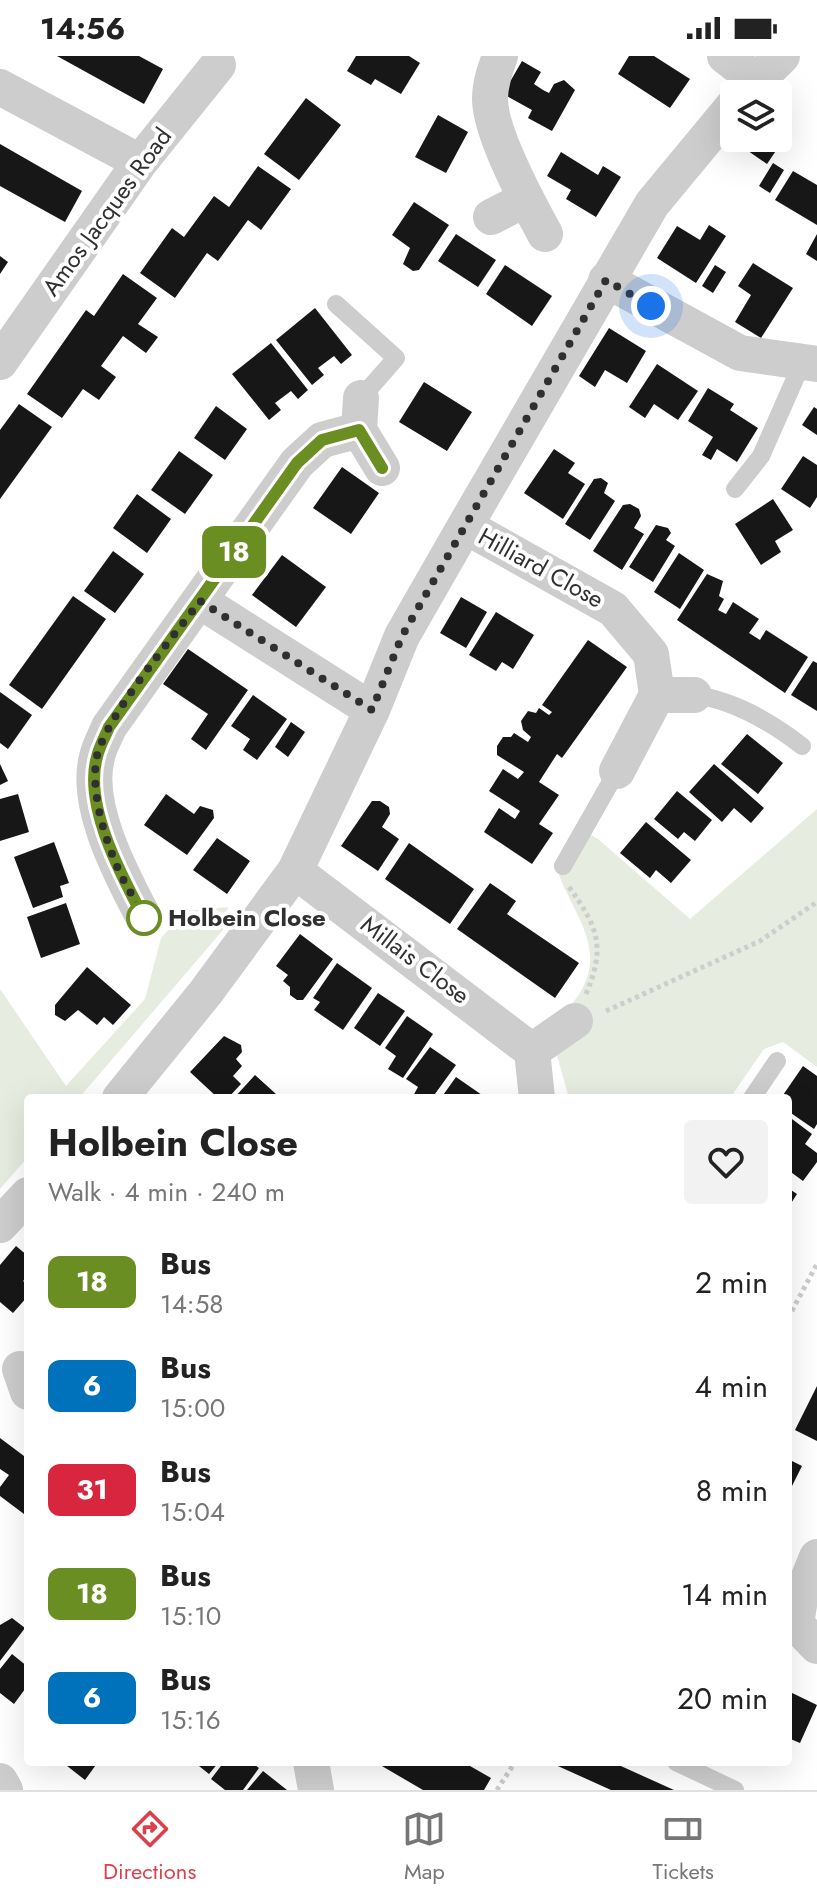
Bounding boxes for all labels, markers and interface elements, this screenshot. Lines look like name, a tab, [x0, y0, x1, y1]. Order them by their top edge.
text: 14:56	[40, 7, 125, 50]
map controls	[720, 80, 792, 152]
button: layers	[720, 80, 792, 152]
street label: Amos Jacques Road	[33, 120, 180, 303]
your location	[631, 286, 671, 326]
street label: Hilliard Close	[472, 519, 610, 616]
line badge: 18	[198, 526, 270, 578]
text: 18	[218, 531, 250, 572]
place label: Holbein Close	[168, 900, 326, 935]
marker: Holbein Close	[127, 901, 161, 935]
street label: Millais Close	[353, 907, 477, 1012]
text: Holbein Close	[48, 1115, 298, 1170]
button: heart	[684, 1120, 768, 1204]
text: Walk · 4 min · 240 m	[48, 1173, 285, 1211]
text: Bus	[160, 1242, 211, 1285]
text: 18	[76, 1261, 108, 1302]
text: 2 min	[695, 1261, 768, 1304]
text: 14:58	[160, 1285, 224, 1323]
text: Bus	[160, 1346, 211, 1389]
text: 6	[83, 1365, 101, 1406]
text: 4 min	[695, 1365, 768, 1408]
text: 15:00	[160, 1389, 225, 1427]
text: Bus	[160, 1450, 211, 1493]
text: 31	[76, 1469, 108, 1510]
text: 8 min	[696, 1469, 768, 1512]
text: 15:04	[160, 1493, 225, 1531]
text: Bus	[160, 1554, 211, 1597]
text: 18	[76, 1573, 108, 1614]
text: 14 min	[681, 1573, 768, 1616]
text: 15:10	[160, 1597, 221, 1635]
text: Bus	[160, 1658, 211, 1701]
text: 6	[83, 1677, 101, 1718]
text: 20 min	[677, 1677, 768, 1720]
text: 15:16	[160, 1701, 221, 1739]
tab: Directions	[103, 1807, 196, 1887]
tab: Map	[402, 1807, 446, 1887]
tab: Tickets	[653, 1807, 714, 1887]

